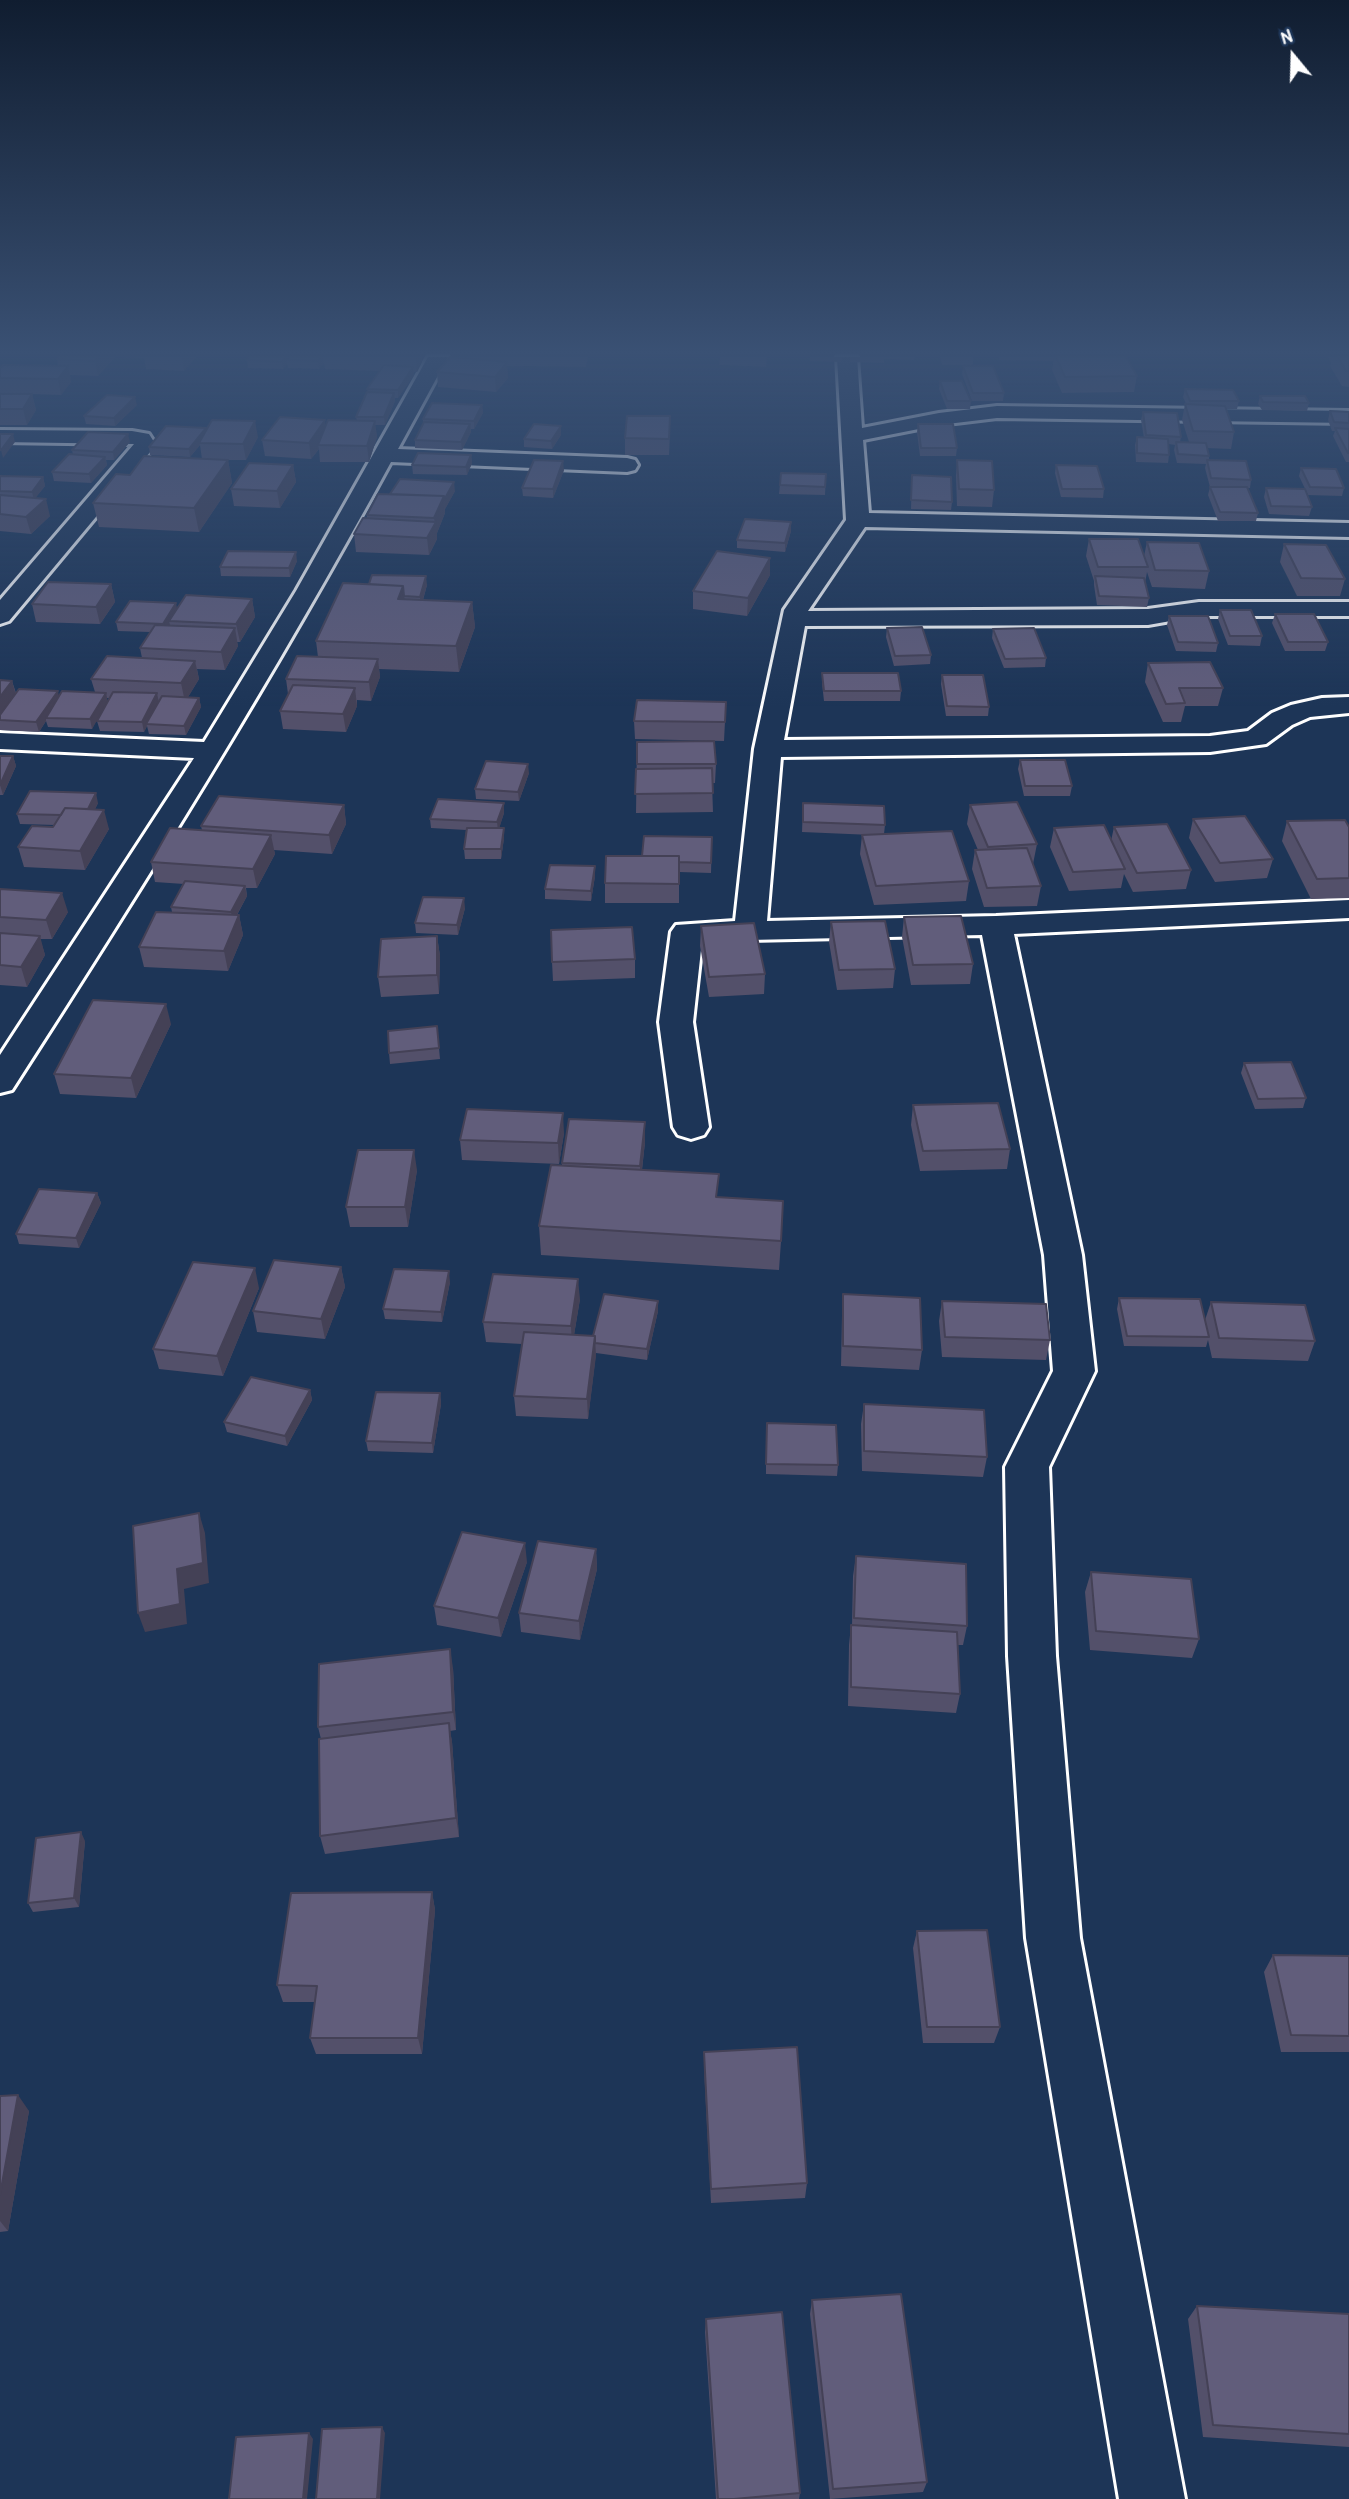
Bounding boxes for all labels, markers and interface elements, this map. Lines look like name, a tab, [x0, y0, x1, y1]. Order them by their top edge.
north arrow	[1258, 21, 1328, 91]
text: N	[1277, 22, 1295, 50]

